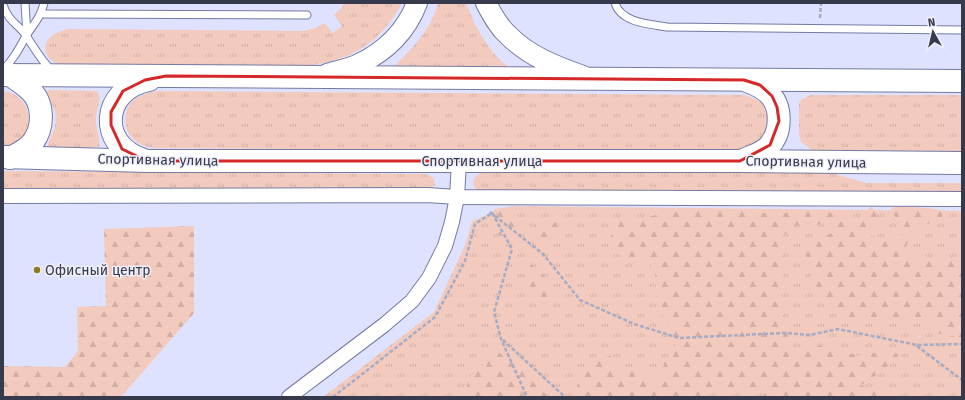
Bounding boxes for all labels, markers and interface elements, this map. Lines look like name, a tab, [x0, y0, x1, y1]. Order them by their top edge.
north arrow	[913, 12, 953, 52]
text: N	[927, 16, 936, 30]
street label: Спортивная улица	[97, 150, 219, 170]
street label: Спортивная улица	[745, 152, 867, 172]
street label: Спортивная улица	[422, 153, 543, 170]
place label: Офисный центр	[45, 262, 151, 279]
marker: Офисный центр	[32, 265, 42, 275]

